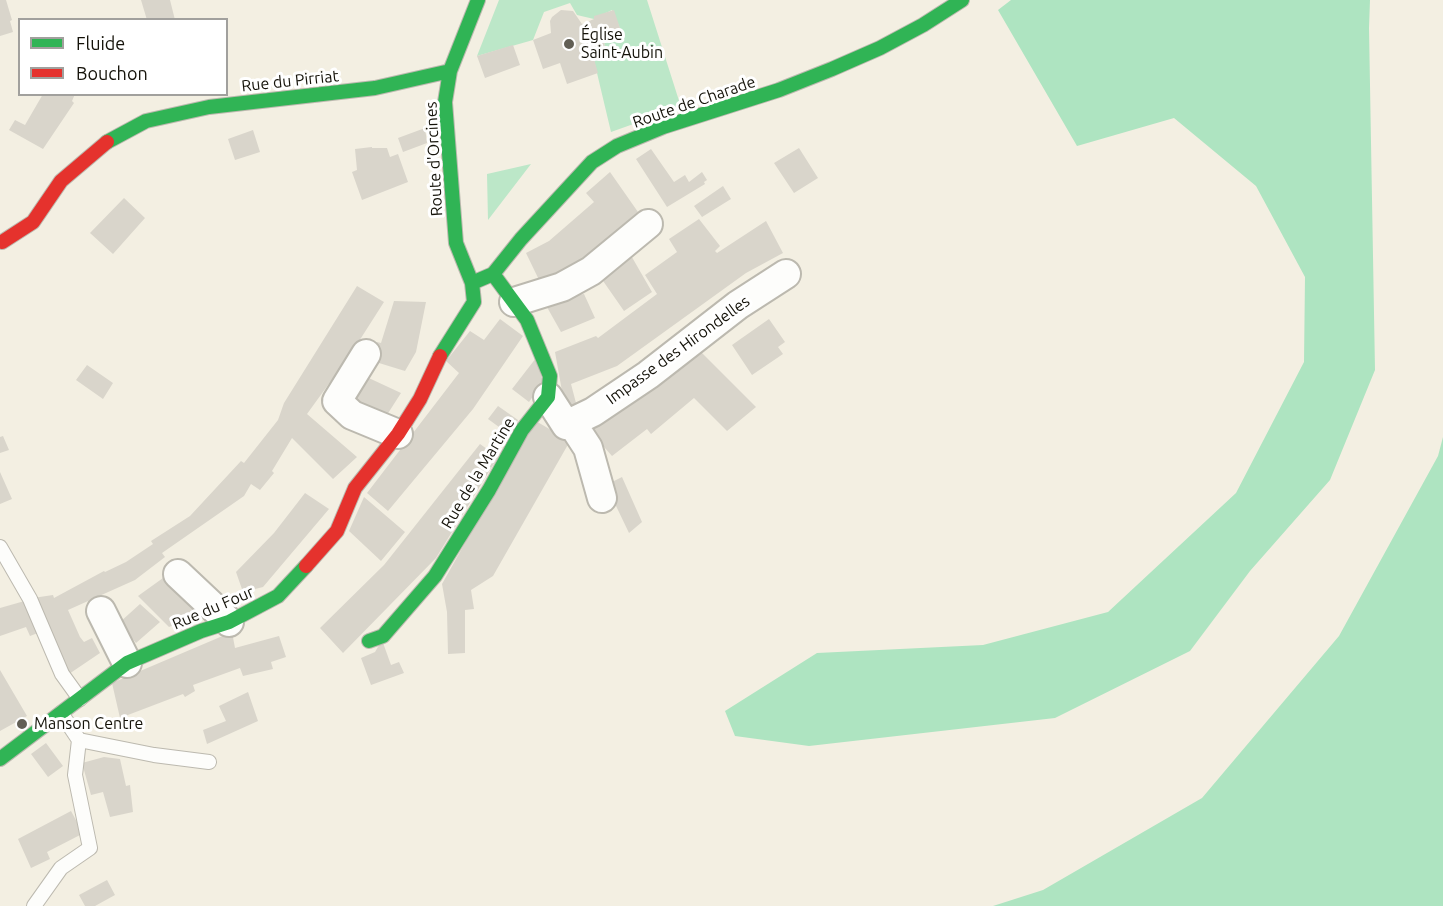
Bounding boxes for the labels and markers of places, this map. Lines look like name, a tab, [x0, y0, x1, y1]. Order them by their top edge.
place label: Église Saint-Aubin	[581, 25, 663, 63]
marker: Église Saint-Aubin	[562, 37, 576, 51]
place label: Manson Centre	[34, 714, 143, 734]
marker: Manson Centre	[15, 717, 29, 731]

